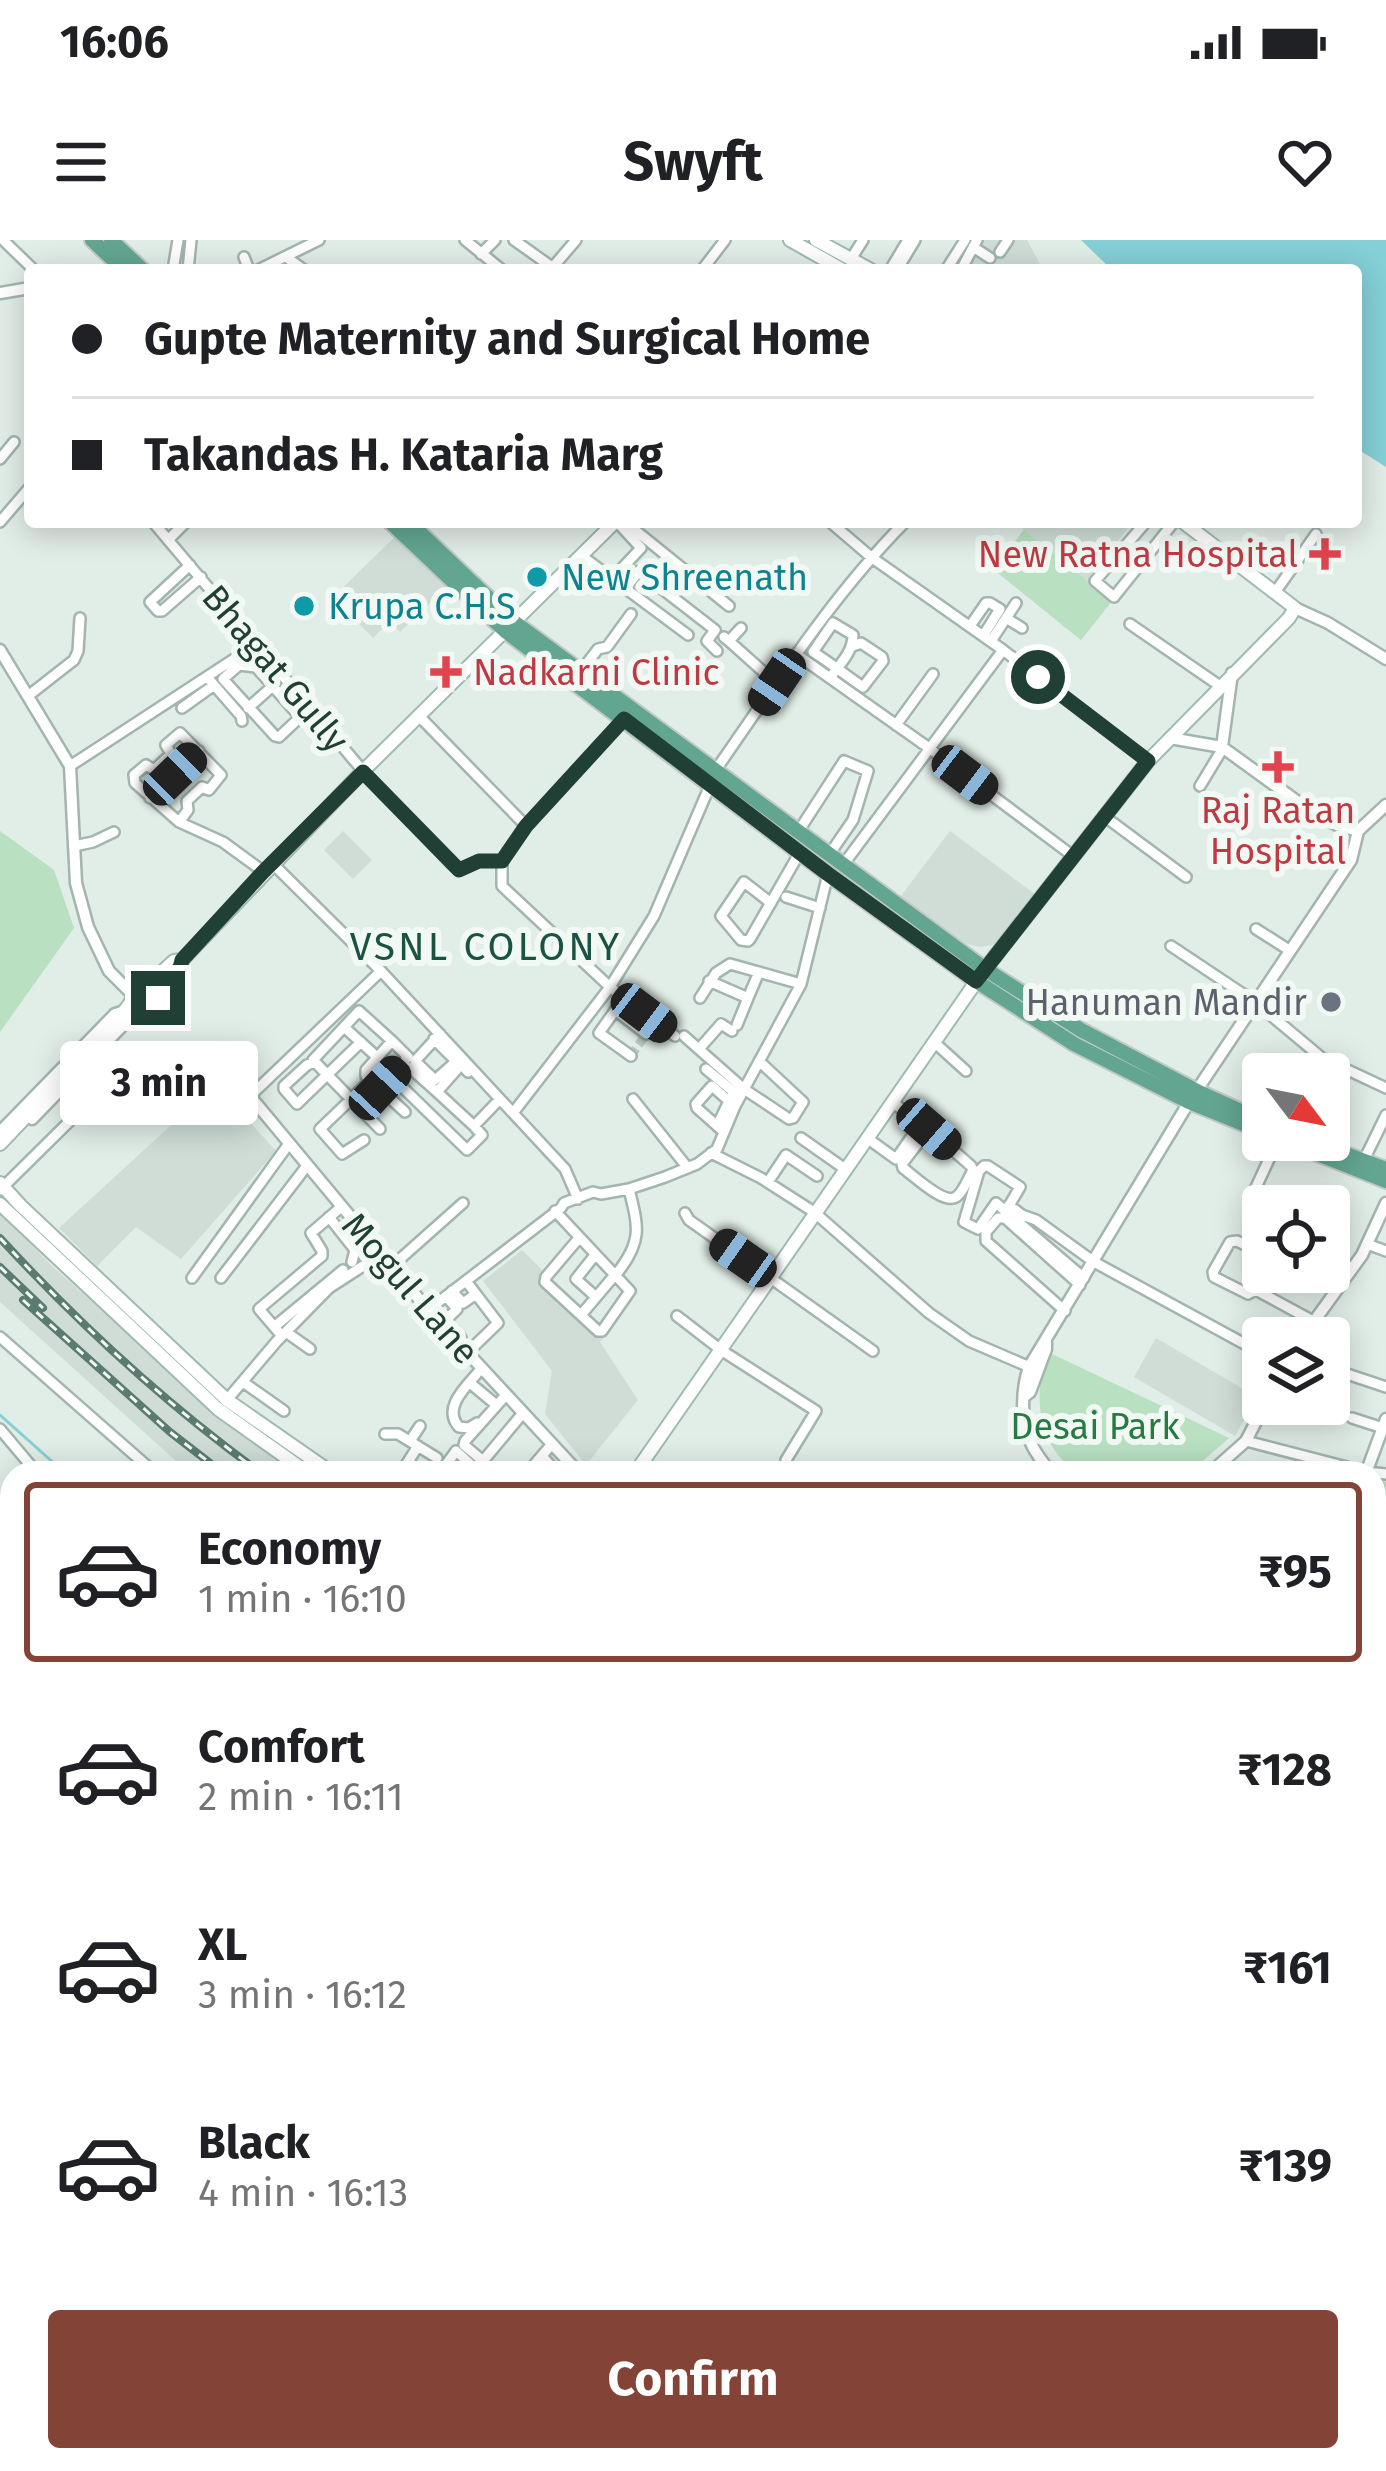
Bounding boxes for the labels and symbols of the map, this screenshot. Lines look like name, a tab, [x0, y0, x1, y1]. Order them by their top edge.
place label: New Ratna Hospital	[978, 533, 1298, 577]
marker: New Ratna Hospital	[1309, 538, 1341, 570]
place label: New Shreenath	[561, 556, 808, 600]
marker: New Shreenath	[524, 564, 550, 590]
street label: Bhagat Gully	[193, 576, 358, 761]
place label: Krupa C.H.S	[328, 585, 516, 629]
marker: Krupa C.H.S	[291, 593, 317, 619]
car	[742, 642, 812, 722]
route start	[1011, 650, 1065, 704]
place label: Nadkarni Clinic	[473, 651, 720, 695]
marker: Nadkarni Clinic	[430, 656, 462, 688]
car	[137, 736, 213, 812]
car	[925, 739, 1005, 811]
marker: Raj Ratan Hospital	[1262, 751, 1294, 783]
place label: Raj Ratan Hospital	[1201, 789, 1355, 874]
district label: VSNL COLONY	[350, 924, 622, 970]
route end	[131, 971, 185, 1025]
car	[604, 977, 684, 1049]
place label: Hanuman Mandir	[1026, 981, 1307, 1025]
marker: Hanuman Mandir	[1318, 989, 1344, 1015]
callout: 3 min	[59, 1040, 257, 1124]
car	[342, 1049, 418, 1127]
north arrow	[1242, 1053, 1350, 1161]
car	[890, 1092, 968, 1166]
street label: Mogul Lane	[333, 1204, 488, 1373]
car	[703, 1223, 783, 1293]
park label: Desai Park	[1010, 1405, 1180, 1449]

